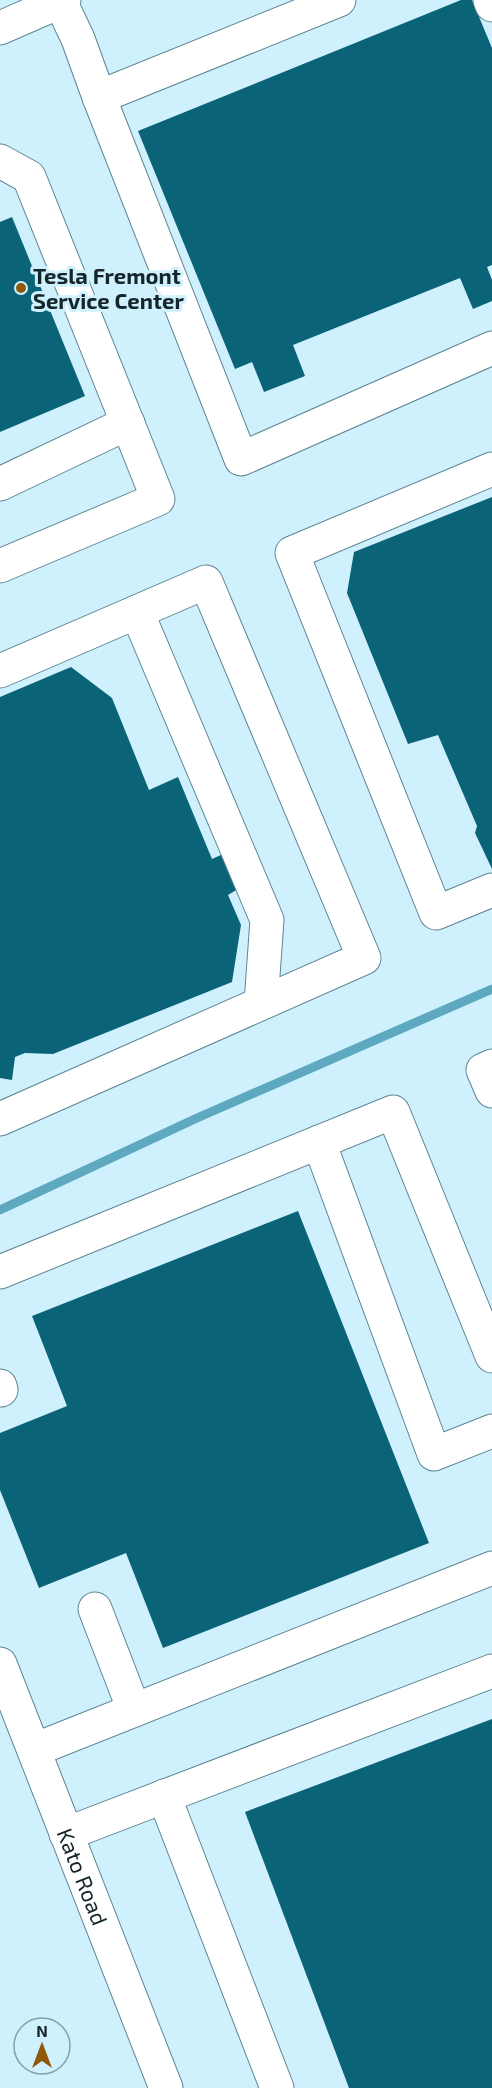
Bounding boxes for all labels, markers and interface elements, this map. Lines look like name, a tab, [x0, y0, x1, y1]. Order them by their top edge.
place label: Tesla Fremont Service Center	[33, 262, 184, 313]
marker: Tesla Fremont Service Center	[14, 281, 28, 295]
street label: Kato Road	[52, 1824, 114, 1928]
north arrow	[12, 2016, 72, 2076]
text: N	[36, 2021, 48, 2040]

